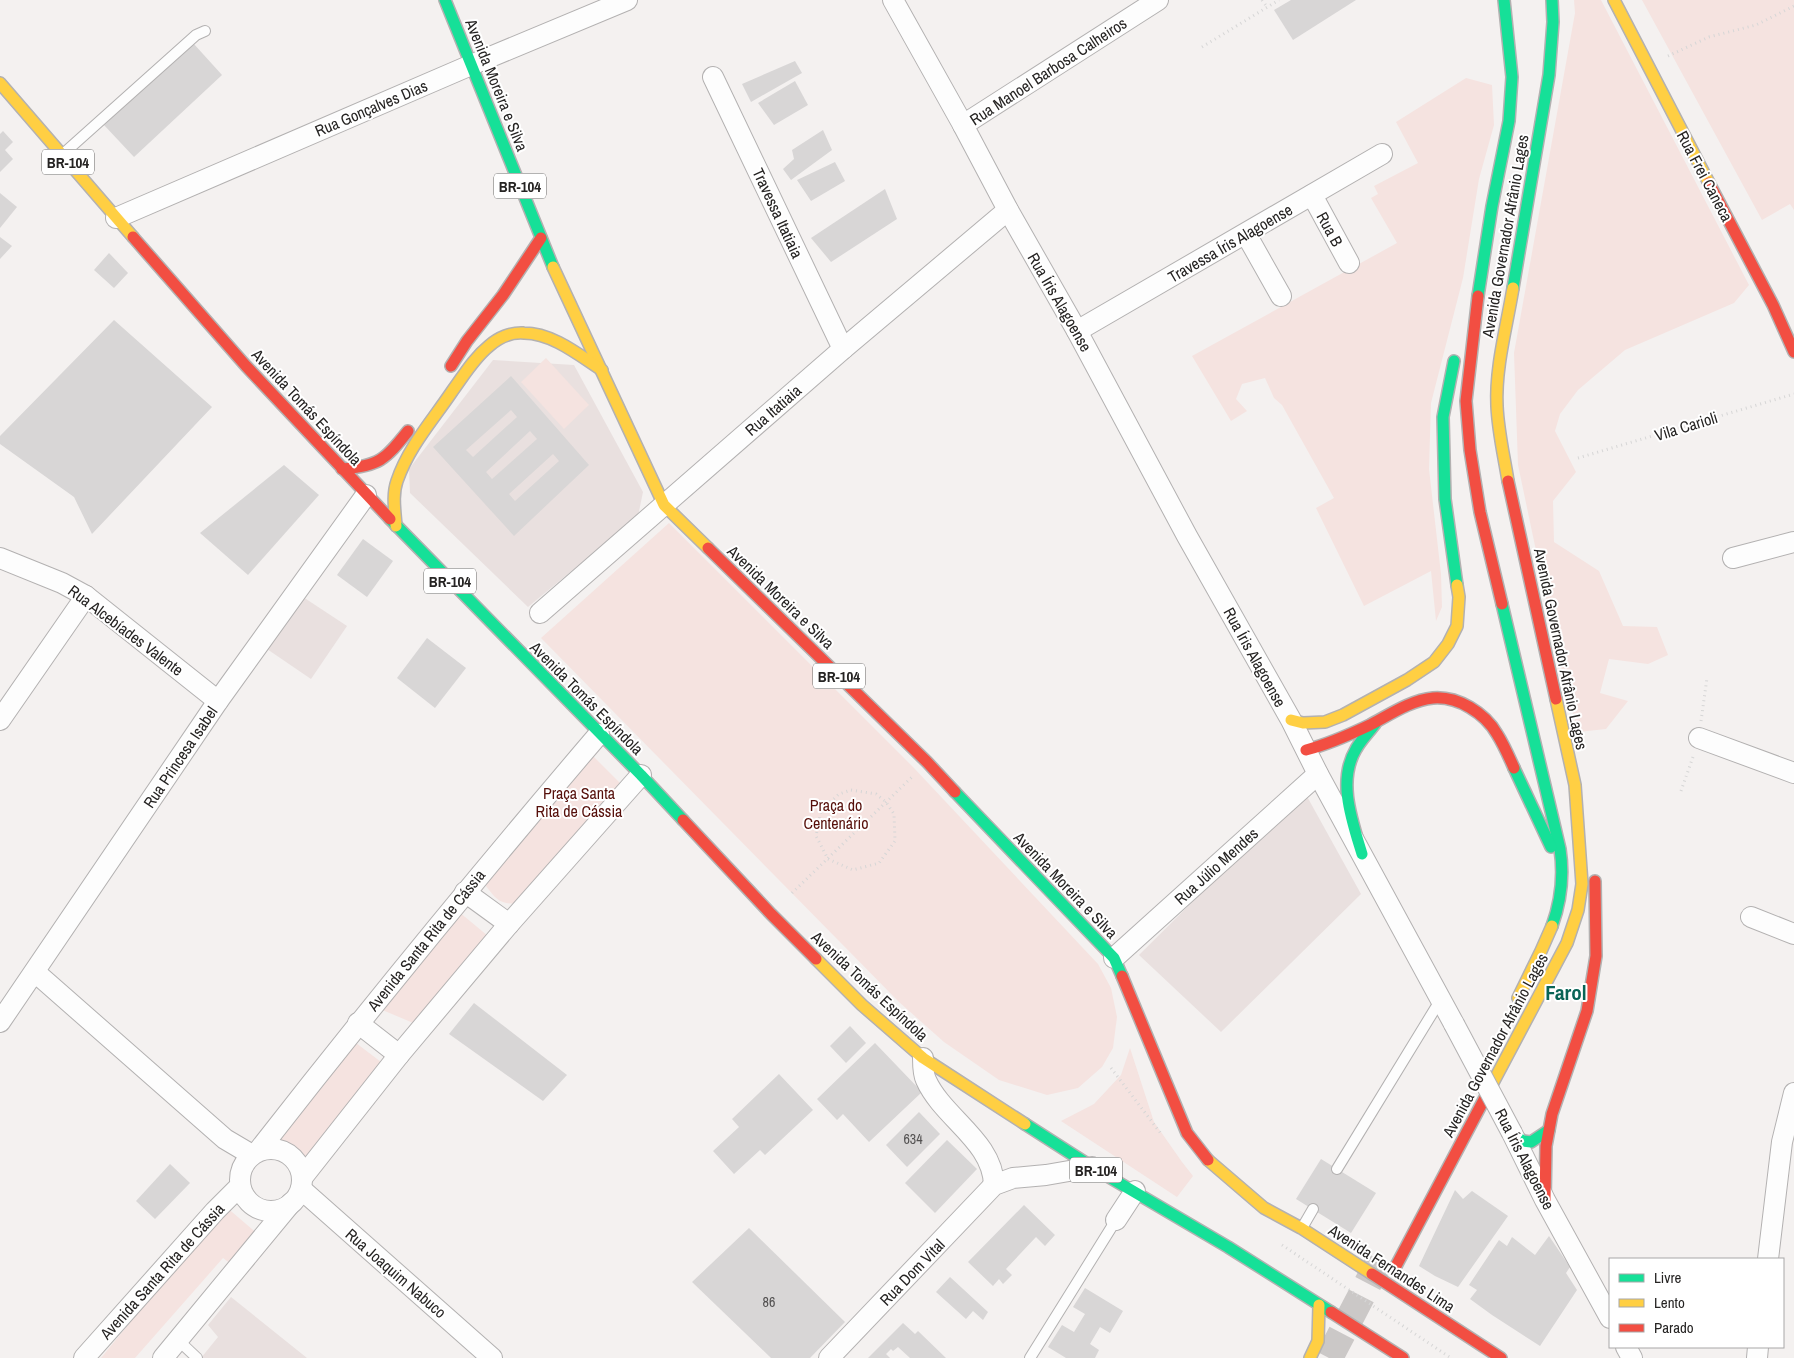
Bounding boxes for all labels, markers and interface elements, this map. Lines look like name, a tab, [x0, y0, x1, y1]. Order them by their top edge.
street label: Rua Manoel Barbosa Calheiros	[965, 12, 1131, 130]
street label: Avenida Moreira e Silva	[460, 15, 534, 155]
street label: Rua Gonçalves Dias	[311, 74, 431, 142]
street label: Rua Frei Caneca	[1672, 127, 1738, 226]
street label: Avenida Governador Afrânio Lages	[1476, 133, 1534, 340]
road number: BR-104	[42, 150, 94, 174]
street label: Travessa Itatiaia	[747, 164, 809, 262]
road number: BR-104	[494, 174, 546, 198]
street label: Travessa Íris Alagoense	[1164, 198, 1296, 288]
street label: Rua B	[1312, 208, 1349, 250]
street label: Rua Íris Alagoense	[1023, 248, 1097, 356]
street label: Avenida Tomás Espíndola	[246, 343, 367, 471]
street label: Rua Itatiaia	[740, 379, 806, 441]
street label: Vila Carioli	[1652, 406, 1720, 446]
street label: Avenida Moreira e Silva	[722, 540, 840, 654]
street label: Avenida Governador Afrânio Lages	[1529, 545, 1593, 752]
road number: BR-104	[424, 568, 476, 594]
street label: Rua Alcebíades Valente	[64, 579, 188, 681]
street label: Rua Íris Alagoense	[1219, 603, 1291, 711]
street label: Avenida Tomás Espíndola	[525, 636, 649, 760]
road number: BR-104	[813, 664, 865, 688]
street label: Rua Princesa Isabel	[138, 702, 222, 812]
park label: Praça Santa Rita de Cássia	[536, 782, 623, 822]
park label: Praça do Centenário	[804, 794, 868, 834]
street label: Rua Júlio Mendes	[1169, 822, 1263, 910]
street label: Avenida Moreira e Silva	[1009, 826, 1123, 944]
street label: Avenida Santa Rita de Cássia	[361, 864, 490, 1016]
street label: Avenida Tomás Espíndola	[806, 925, 934, 1046]
street label: Avenida Governador Afrânio Lages	[1437, 949, 1553, 1142]
district label: Farol	[1545, 978, 1587, 1007]
street label: Rua Íris Alagoense	[1490, 1105, 1560, 1213]
house number: 634	[903, 1130, 923, 1148]
road number: BR-104	[1070, 1158, 1122, 1182]
street label: Avenida Santa Rita de Cássia	[94, 1198, 230, 1345]
street label: Avenida Fernandes Lima	[1324, 1218, 1460, 1317]
street label: Rua Joaquim Nabuco	[341, 1223, 451, 1323]
street label: Rua Dom Vital	[875, 1234, 950, 1310]
legend	[1609, 1258, 1784, 1348]
text: Livre	[1654, 1267, 1682, 1288]
text: Lento	[1654, 1292, 1685, 1313]
house number: 86	[763, 1293, 775, 1311]
text: Parado	[1654, 1317, 1694, 1338]

